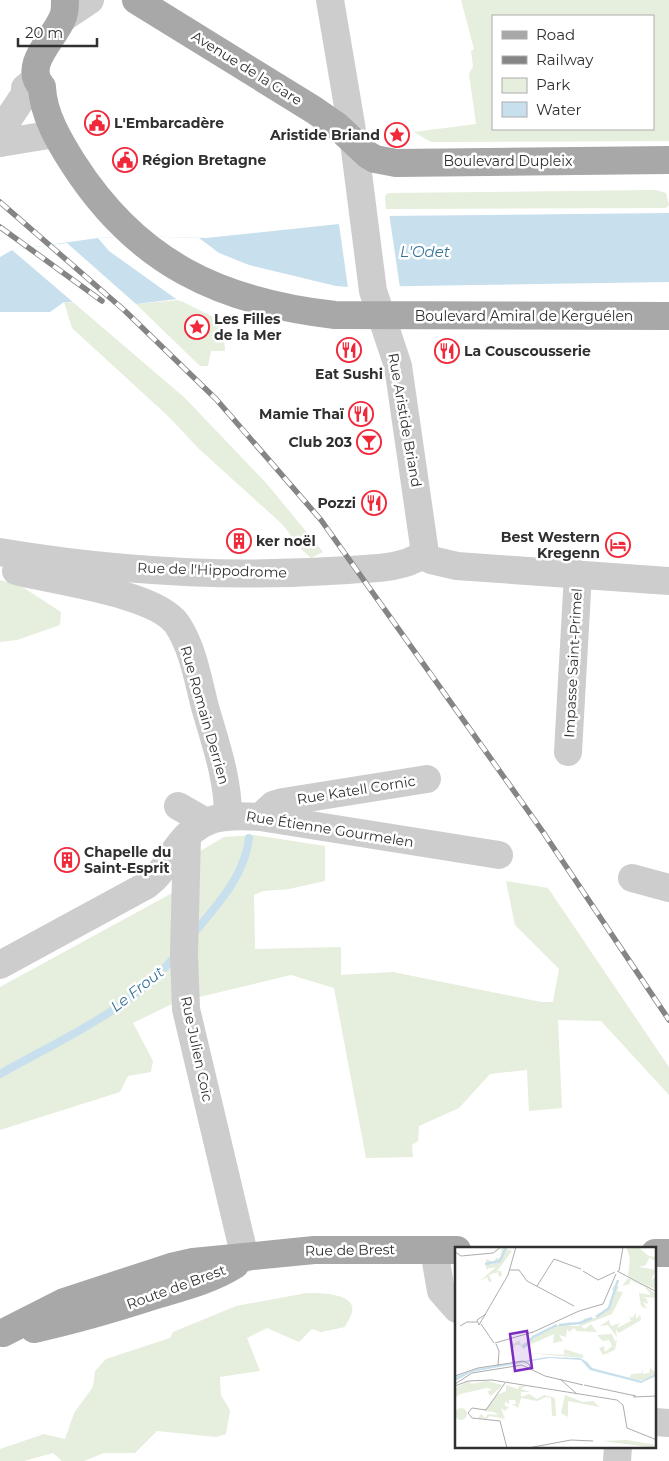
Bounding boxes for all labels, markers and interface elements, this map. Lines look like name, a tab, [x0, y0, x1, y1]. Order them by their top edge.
scale bar	[18, 15, 96, 47]
legend	[492, 15, 654, 130]
text: 20 m	[25, 23, 63, 42]
text: Road	[536, 25, 575, 44]
street label: Avenue de la Gare	[188, 27, 306, 109]
text: Railway	[536, 50, 594, 69]
text: Park	[536, 75, 570, 94]
text: Water	[536, 100, 582, 119]
public building icon: L'Embarcadère	[84, 110, 110, 136]
place label: L'Embarcadère	[114, 114, 224, 132]
place icon: Aristide Briand	[384, 122, 410, 148]
place label: Aristide Briand	[269, 126, 380, 144]
public building icon: Région Bretagne	[112, 147, 138, 173]
place label: Région Bretagne	[142, 151, 266, 169]
street label: Boulevard Dupleix	[444, 152, 573, 170]
water label: L'Odet	[400, 242, 450, 261]
street label: Boulevard Amiral de Kerguélen	[415, 307, 633, 325]
place label: Les Filles de la Mer	[214, 310, 282, 344]
place icon: Les Filles de la Mer	[184, 314, 210, 340]
restaurant icon: Eat Sushi	[336, 337, 362, 363]
restaurant icon: La Couscousserie	[434, 338, 460, 364]
place label: La Couscousserie	[464, 342, 591, 360]
street label: Rue Aristide Briand	[384, 352, 426, 488]
place label: Eat Sushi	[315, 365, 383, 383]
restaurant icon: Mamie Thaï	[348, 401, 374, 427]
place label: Mamie Thaï	[259, 405, 345, 423]
bar icon: Club 203	[356, 429, 382, 455]
place label: Club 203	[288, 433, 352, 451]
restaurant icon: Pozzi	[361, 490, 387, 516]
place label: Pozzi	[317, 494, 356, 512]
building icon: ker noël	[226, 528, 252, 554]
place label: Best Western Kregenn	[501, 528, 600, 562]
place label: ker noël	[256, 532, 316, 550]
hotel icon: Best Western Kregenn	[605, 532, 631, 558]
street label: Rue de l'Hippodrome	[137, 558, 287, 582]
street label: Impasse Saint-Primel	[560, 588, 586, 738]
street label: Rue Romain Derrien	[177, 644, 233, 786]
street label: Rue Katell Cornic	[295, 772, 417, 808]
street label: Rue Étienne Gourmelen	[245, 807, 415, 851]
place label: Chapelle du Saint-Esprit	[84, 843, 171, 877]
building icon: Chapelle du Saint-Esprit	[54, 847, 80, 873]
water label: Le Frout	[107, 962, 167, 1016]
street label: Rue Julien Coïc	[177, 995, 217, 1103]
street label: Rue de Brest	[305, 1240, 396, 1260]
inset map	[455, 1247, 656, 1448]
street label: Route de Brest	[124, 1261, 228, 1313]

